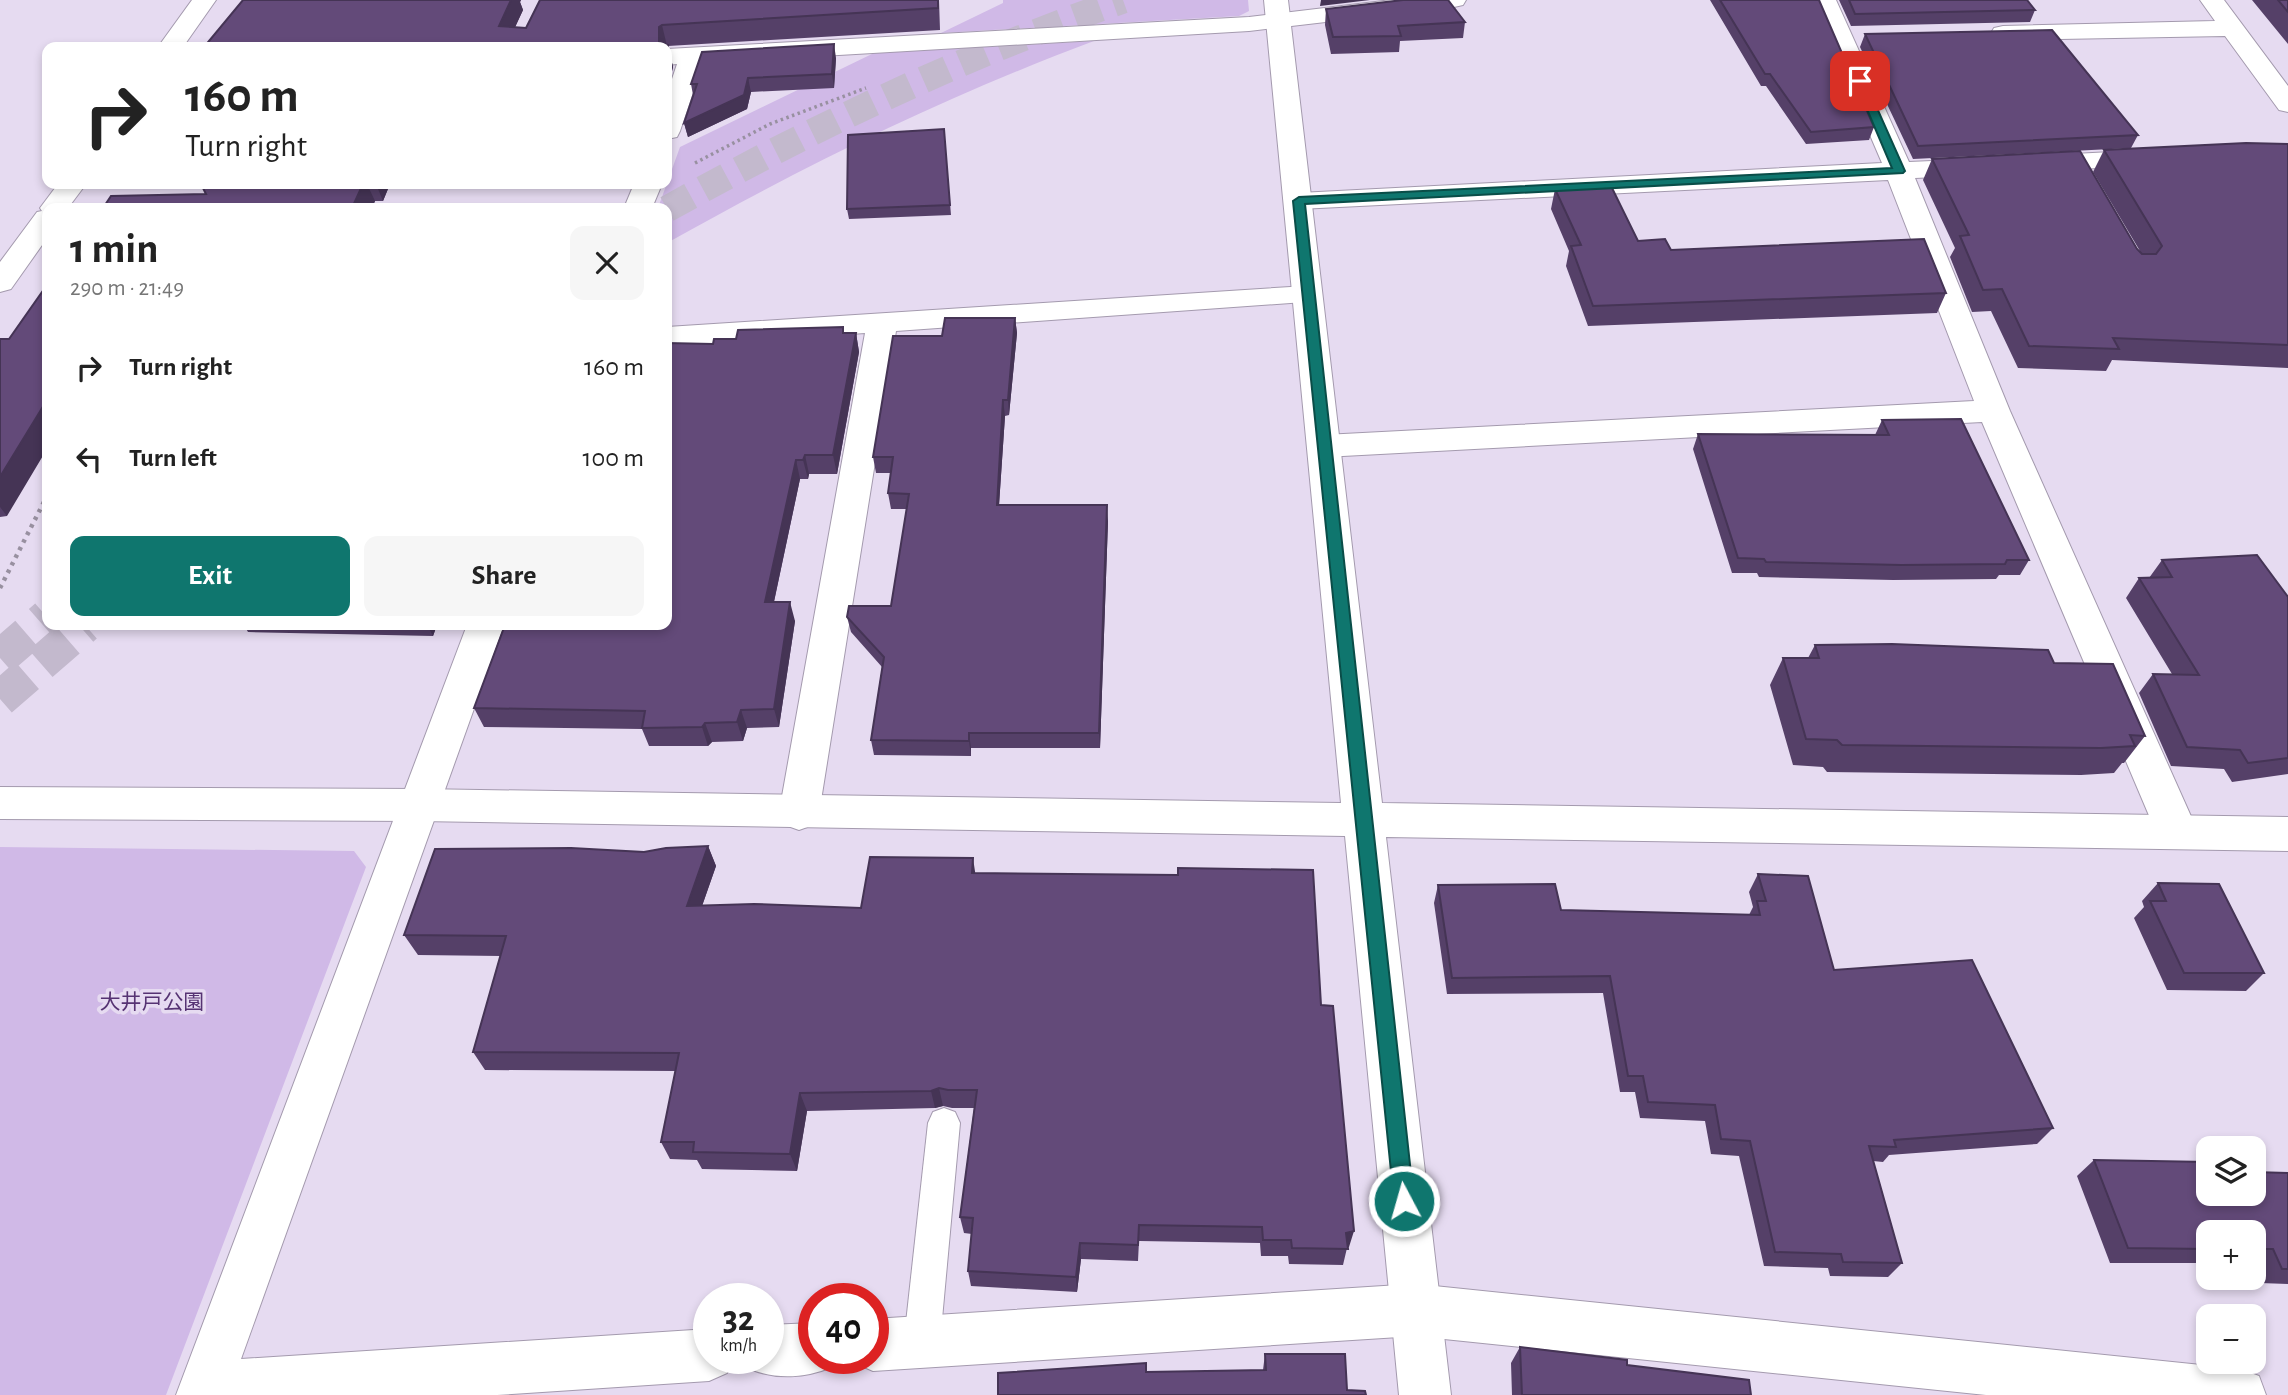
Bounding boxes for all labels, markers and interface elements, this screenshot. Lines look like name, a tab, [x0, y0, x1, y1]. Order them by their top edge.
pin	[1830, 51, 1890, 111]
icon: arrive	[1841, 62, 1879, 100]
icon: right	[70, 70, 161, 161]
text: 160 m	[185, 72, 299, 121]
text: Turn right	[185, 130, 307, 162]
button: close	[570, 226, 644, 300]
text: 1 min	[70, 228, 159, 270]
text: 290 m · 21:49	[70, 277, 184, 300]
icon: right	[70, 349, 108, 387]
text: Turn right	[129, 354, 232, 380]
text: 160 m	[584, 354, 644, 380]
icon: left	[70, 440, 108, 478]
text: Turn left	[129, 445, 217, 471]
text: 100 m	[583, 445, 644, 471]
button: Exit	[70, 536, 350, 616]
button: Share	[364, 536, 644, 616]
park label: 大井戸公園	[100, 991, 205, 1013]
map controls	[2196, 1136, 2266, 1374]
button: layers	[2196, 1136, 2266, 1206]
position arrow	[1367, 1164, 1441, 1238]
button: +	[2196, 1220, 2266, 1290]
speed limit sign: 40	[798, 1283, 889, 1374]
text: 32	[723, 1302, 754, 1337]
button: −	[2196, 1304, 2266, 1374]
text: km/h	[720, 1337, 757, 1355]

